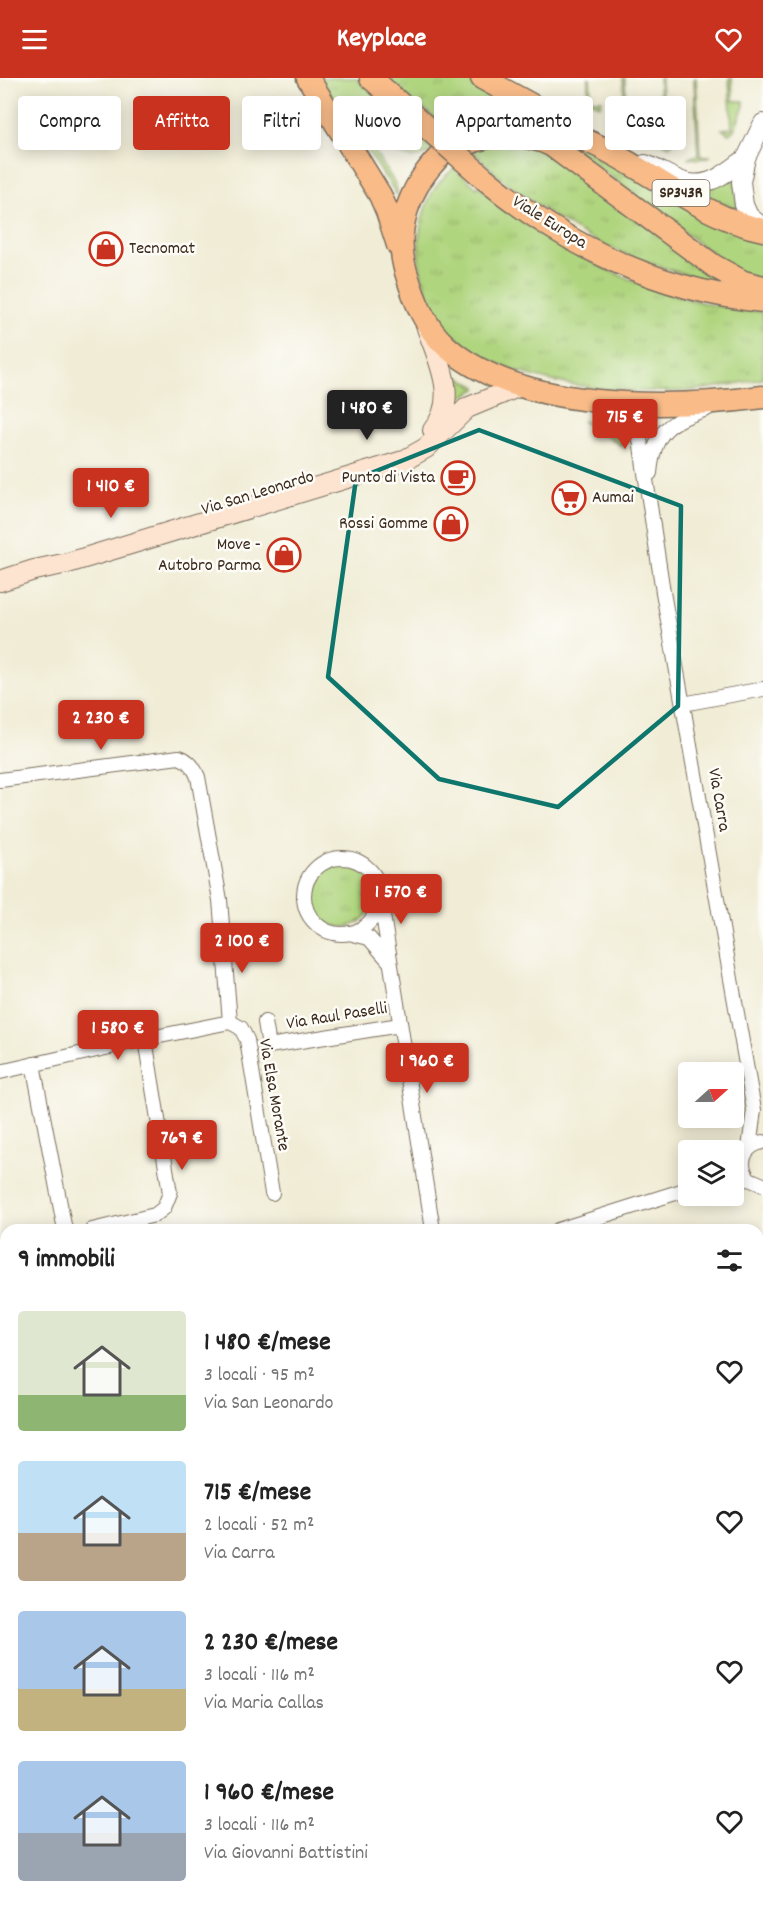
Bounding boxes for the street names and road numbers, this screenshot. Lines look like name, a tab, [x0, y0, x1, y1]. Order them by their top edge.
road number: SP343R	[652, 180, 710, 206]
street label: Viale Europa	[507, 190, 592, 256]
street label: Via San Leonardo	[199, 465, 317, 523]
street label: Via Carra	[700, 766, 736, 834]
street label: Via Raul Paselli	[285, 997, 389, 1037]
street label: Via Elsa Morante	[251, 1037, 295, 1153]

